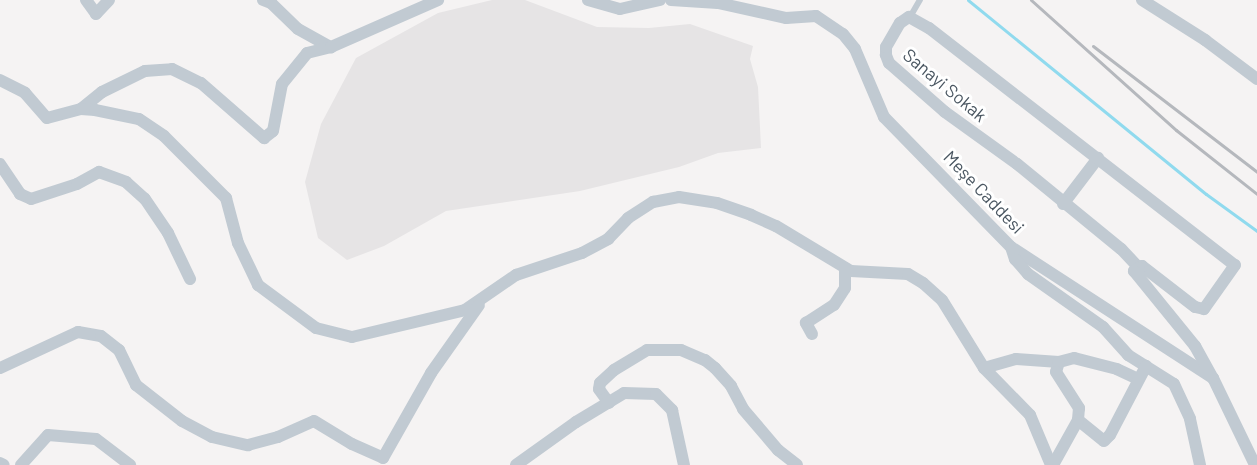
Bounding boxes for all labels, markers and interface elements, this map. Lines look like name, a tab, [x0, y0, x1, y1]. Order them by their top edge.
street label: Sanayi Sokak	[899, 44, 991, 126]
street label: Meşe Caddesi	[939, 146, 1029, 238]

